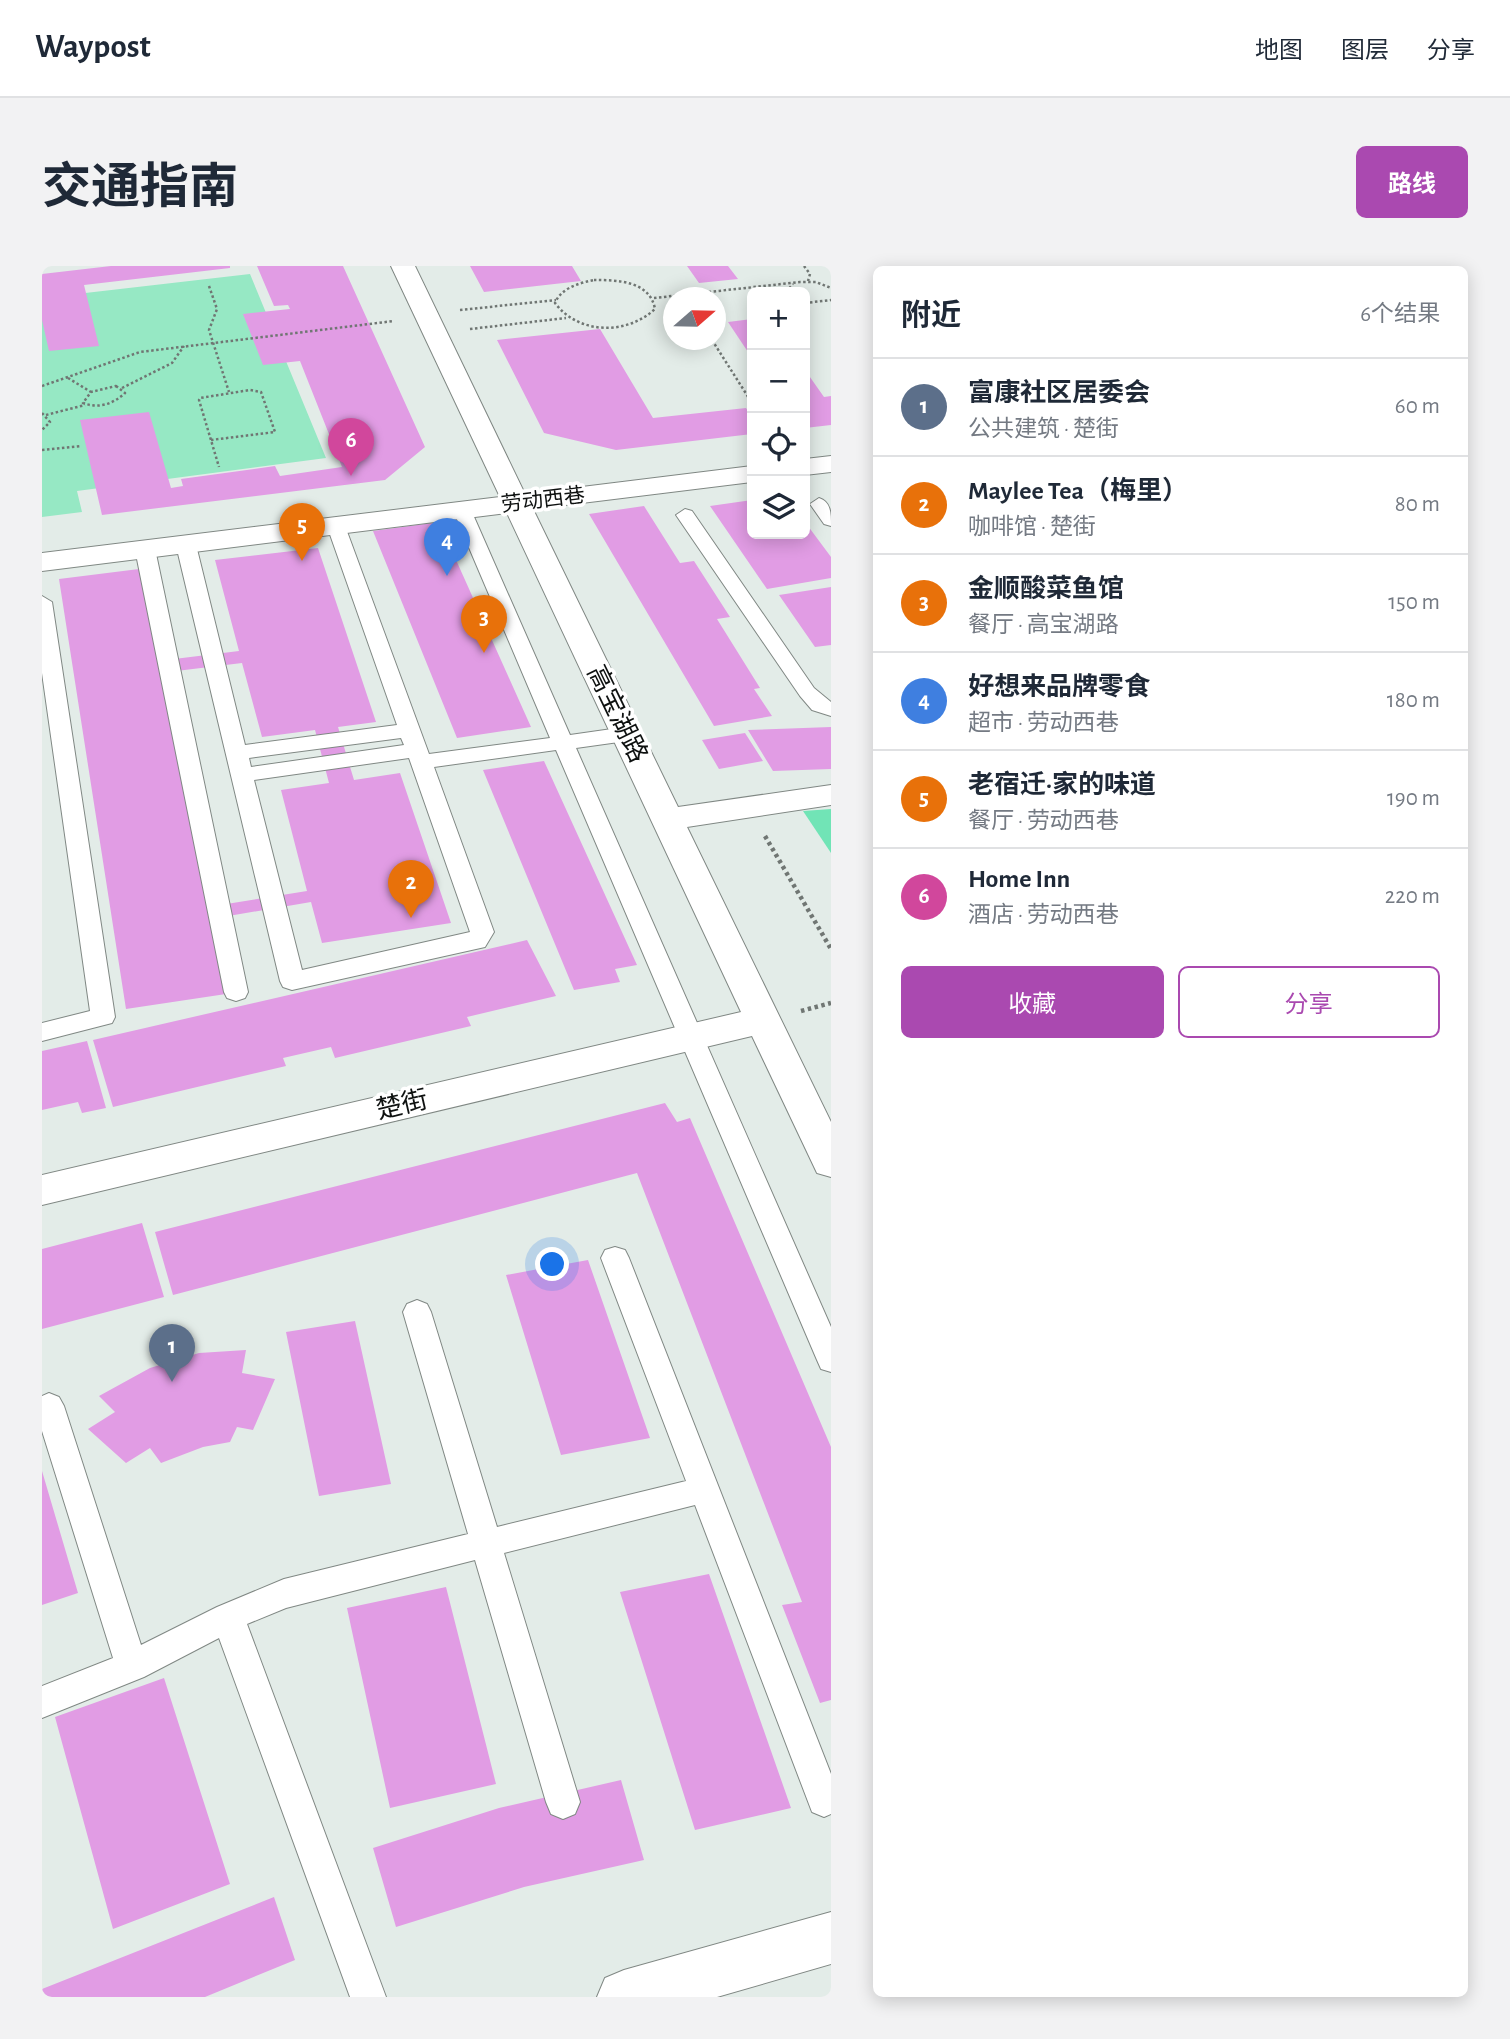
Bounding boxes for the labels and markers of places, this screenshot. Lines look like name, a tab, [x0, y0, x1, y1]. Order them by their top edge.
pin: 6	[328, 418, 374, 476]
pin: 5	[279, 503, 325, 561]
pin: 4	[424, 518, 470, 576]
pin: 3	[461, 595, 507, 653]
pin: 2	[388, 860, 434, 918]
pin: 1	[149, 1324, 195, 1382]

